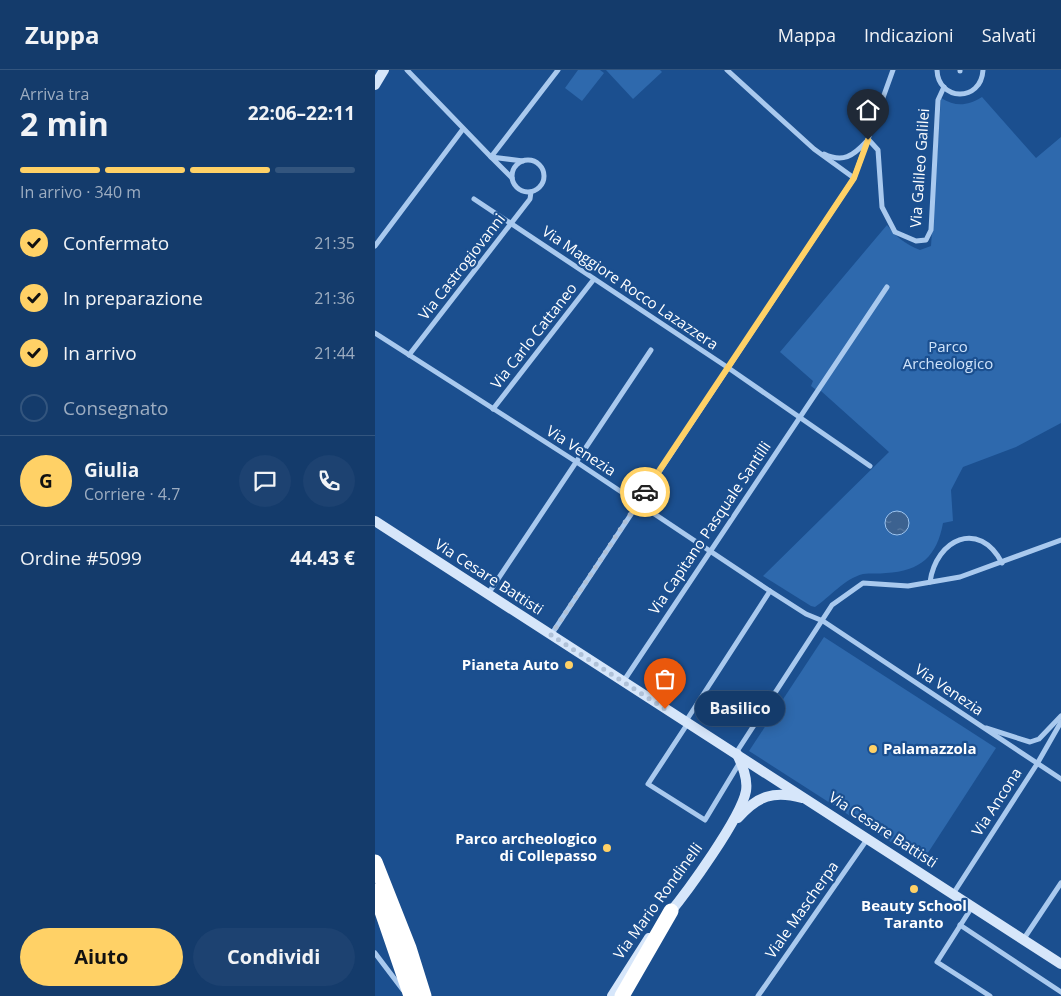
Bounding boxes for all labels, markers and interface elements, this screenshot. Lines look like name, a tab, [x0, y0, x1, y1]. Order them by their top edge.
text: Zuppa	[25, 18, 100, 51]
text: Mappa	[778, 23, 836, 47]
text: Indicazioni	[864, 23, 954, 47]
text: Salvati	[982, 23, 1036, 47]
text: Arriva tra	[20, 83, 89, 105]
pin	[847, 89, 889, 140]
icon: home	[854, 96, 882, 124]
text: 22:06–22:11	[248, 100, 355, 126]
text: 2 min	[20, 102, 109, 145]
street label: Via Galileo Galilei	[905, 108, 933, 228]
text: In arrivo · 340 m	[20, 181, 141, 203]
street label: Via Castrogiovanni	[414, 209, 509, 324]
street label: Via Maggiore Rocco Lazazzera	[539, 221, 723, 354]
icon: check	[20, 229, 48, 257]
text: Confermato	[63, 230, 169, 256]
text: 21:35	[314, 232, 355, 254]
street label: Via Carlo Cattaneo	[486, 278, 581, 392]
icon: check	[20, 284, 48, 312]
text: In preparazione	[63, 285, 203, 311]
text: 21:36	[314, 287, 355, 309]
park label: Parco Archeologico	[903, 336, 993, 373]
icon: check	[20, 339, 48, 367]
text: In arrivo	[63, 340, 137, 366]
text: 21:44	[314, 342, 355, 364]
text: Consegnato	[63, 395, 169, 421]
street label: Via Venezia	[543, 420, 620, 480]
street label: Via Capitano Pasquale Santilli	[644, 437, 775, 618]
button: chat	[239, 455, 291, 507]
button: phone	[303, 455, 355, 507]
text: Giulia	[84, 457, 139, 483]
courier	[620, 467, 670, 517]
text: G	[39, 468, 53, 494]
icon: car	[631, 478, 659, 506]
text: Corriere · 4.7	[84, 483, 180, 505]
street label: Via Cesare Battisti	[431, 534, 548, 619]
text: Ordine #5099	[20, 545, 142, 571]
text: 44.43 €	[290, 545, 355, 571]
place label: Pianeta Auto	[462, 654, 559, 674]
pin	[644, 658, 686, 709]
marker: Pianeta Auto	[563, 659, 575, 671]
street label: Via Venezia	[911, 659, 988, 720]
icon: bag	[651, 665, 679, 693]
callout: Basilico	[695, 692, 785, 726]
text: Basilico	[709, 697, 771, 719]
place label: Palamazzola	[883, 738, 976, 758]
marker: Palamazzola	[867, 743, 879, 755]
street label: Via Ancona	[967, 764, 1026, 839]
street label: Via Cesare Battisti	[825, 787, 942, 872]
place label: Parco archeologico di Collepasso	[455, 828, 597, 865]
street label: Via Mario Rondinelli	[608, 838, 706, 963]
marker: Parco archeologico di Collepasso	[601, 842, 613, 854]
street label: Viale Mascherpa	[760, 857, 842, 962]
marker: Beauty School Taranto	[908, 883, 920, 895]
place label: Beauty School Taranto	[861, 895, 967, 932]
button: Aiuto	[20, 928, 183, 986]
button: Condividi	[193, 928, 355, 986]

